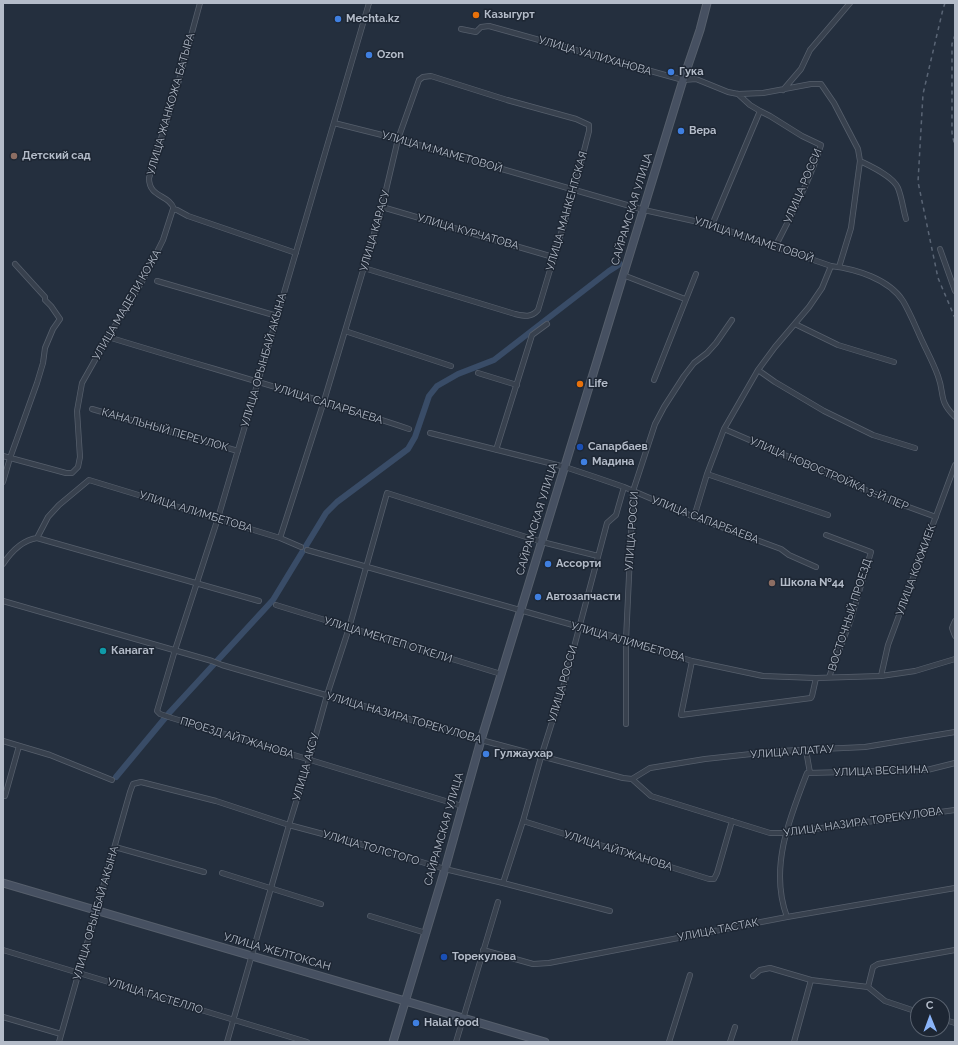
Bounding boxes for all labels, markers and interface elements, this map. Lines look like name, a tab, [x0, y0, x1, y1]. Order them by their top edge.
place label: Казыгурт	[484, 8, 535, 22]
marker: Казыгурт	[471, 10, 481, 20]
place label: Mechta.kz	[346, 12, 399, 26]
marker: Mechta.kz	[333, 14, 343, 24]
street label: УЛИЦА ЖАНКОЖА БАТЫРА	[144, 31, 198, 177]
street label: УЛИЦА УАЛИХАНОВА	[537, 33, 653, 79]
place label: Ozon	[377, 48, 404, 62]
marker: Ozon	[364, 50, 374, 60]
place label: Гука	[679, 65, 703, 79]
marker: Гука	[666, 67, 676, 77]
place label: Вера	[689, 124, 716, 138]
marker: Вера	[676, 126, 686, 136]
street label: УЛИЦА М.МАМЕТОВОЙ	[380, 128, 504, 176]
street label: УЛИЦА РОССИ	[781, 147, 825, 225]
place label: Детский сад	[22, 149, 91, 163]
street label: УЛИЦА МАНКЕНТСКАЯ	[544, 150, 590, 272]
marker: Детский сад	[9, 151, 19, 161]
street label: САЙРАМСКАЯ УЛИЦА	[609, 151, 655, 267]
street label: УЛИЦА КАРАСУ	[357, 189, 393, 273]
street label: УЛИЦА КУРЧАТОВА	[416, 211, 520, 253]
street label: УЛИЦА М.МАМЕТОВОЙ	[692, 214, 816, 266]
street label: УЛИЦА МАДЕЛИ КОЖА	[90, 247, 164, 363]
street label: УЛИЦА ОРЫНБАЙ АКЫНА	[239, 291, 289, 429]
place label: Life	[588, 377, 608, 391]
marker: Life	[575, 379, 585, 389]
street label: УЛИЦА САПАРБАЕВА	[271, 381, 385, 427]
street label: КАНАЛЬНЫЙ ПЕРЕУЛОК	[100, 406, 230, 454]
street label: УЛИЦА НОВОСТРОЙКА 3-Й ПЕР	[748, 434, 910, 514]
place label: Сапарбаев	[588, 440, 648, 454]
marker: Сапарбаев	[575, 442, 585, 452]
place label: Мадина	[592, 455, 634, 469]
marker: Мадина	[579, 457, 589, 467]
street label: САЙРАМСКАЯ УЛИЦА	[514, 461, 560, 577]
street label: УЛИЦА АЛИМБЕТОВА	[138, 488, 254, 536]
street label: УЛИЦА РОССИ	[623, 491, 641, 571]
street label: УЛИЦА САПАРБАЕВА	[649, 493, 761, 547]
street label: УЛИЦА КОКЖИЕК	[893, 523, 939, 617]
place label: Ассорти	[556, 557, 601, 571]
street label: ВОСТОЧНЫЙ ПРОЕЗД	[826, 557, 874, 673]
marker: Ассорти	[543, 559, 553, 569]
place label: Школа №44	[780, 576, 844, 590]
marker: Школа №44	[767, 578, 777, 588]
place label: Автозапчасти	[546, 590, 621, 604]
marker: Автозапчасти	[533, 592, 543, 602]
street label: УЛИЦА МЕКТЕП ОТКЕЛИ	[322, 614, 454, 666]
street label: УЛИЦА АЛИМБЕТОВА	[569, 619, 687, 665]
place label: Канагат	[111, 644, 154, 658]
street label: УЛИЦА РОССИ	[546, 644, 580, 724]
marker: Канагат	[98, 646, 108, 656]
street label: УЛИЦА НАЗИРА ТОРЕКУЛОВА	[325, 690, 483, 746]
street label: ПРОЕЗД АЙТЖАНОВА	[179, 714, 295, 762]
street label: УЛИЦА АКСУ	[290, 732, 322, 802]
street label: УЛИЦА АЛАТАУ	[750, 742, 834, 762]
place label: Гулжаухар	[494, 747, 553, 761]
marker: Гулжаухар	[481, 749, 491, 759]
street label: УЛИЦА ВЕСНИНА	[833, 763, 929, 779]
street label: САЙРАМСКАЯ УЛИЦА	[422, 771, 466, 887]
street label: УЛИЦА НАЗИРА ТОРЕКУЛОВА	[783, 804, 943, 840]
street label: УЛИЦА ТОЛСТОГО	[321, 828, 421, 868]
street label: УЛИЦА АЙТЖАНОВА	[562, 828, 674, 874]
street label: УЛИЦА ОРЫНБАЙ АКЫНА	[71, 844, 121, 982]
street label: УЛИЦА ТАСТАК	[676, 916, 760, 944]
street label: УЛИЦА ЖЕЛТОКСАН	[222, 930, 332, 974]
place label: Торекулова	[452, 950, 516, 964]
marker: Торекулова	[439, 952, 449, 962]
street label: УЛИЦА ГАСТЕЛЛО	[106, 975, 204, 1017]
north arrow	[910, 997, 950, 1037]
text: С	[926, 999, 934, 1012]
place label: Halal food	[424, 1016, 479, 1030]
marker: Halal food	[411, 1018, 421, 1028]

